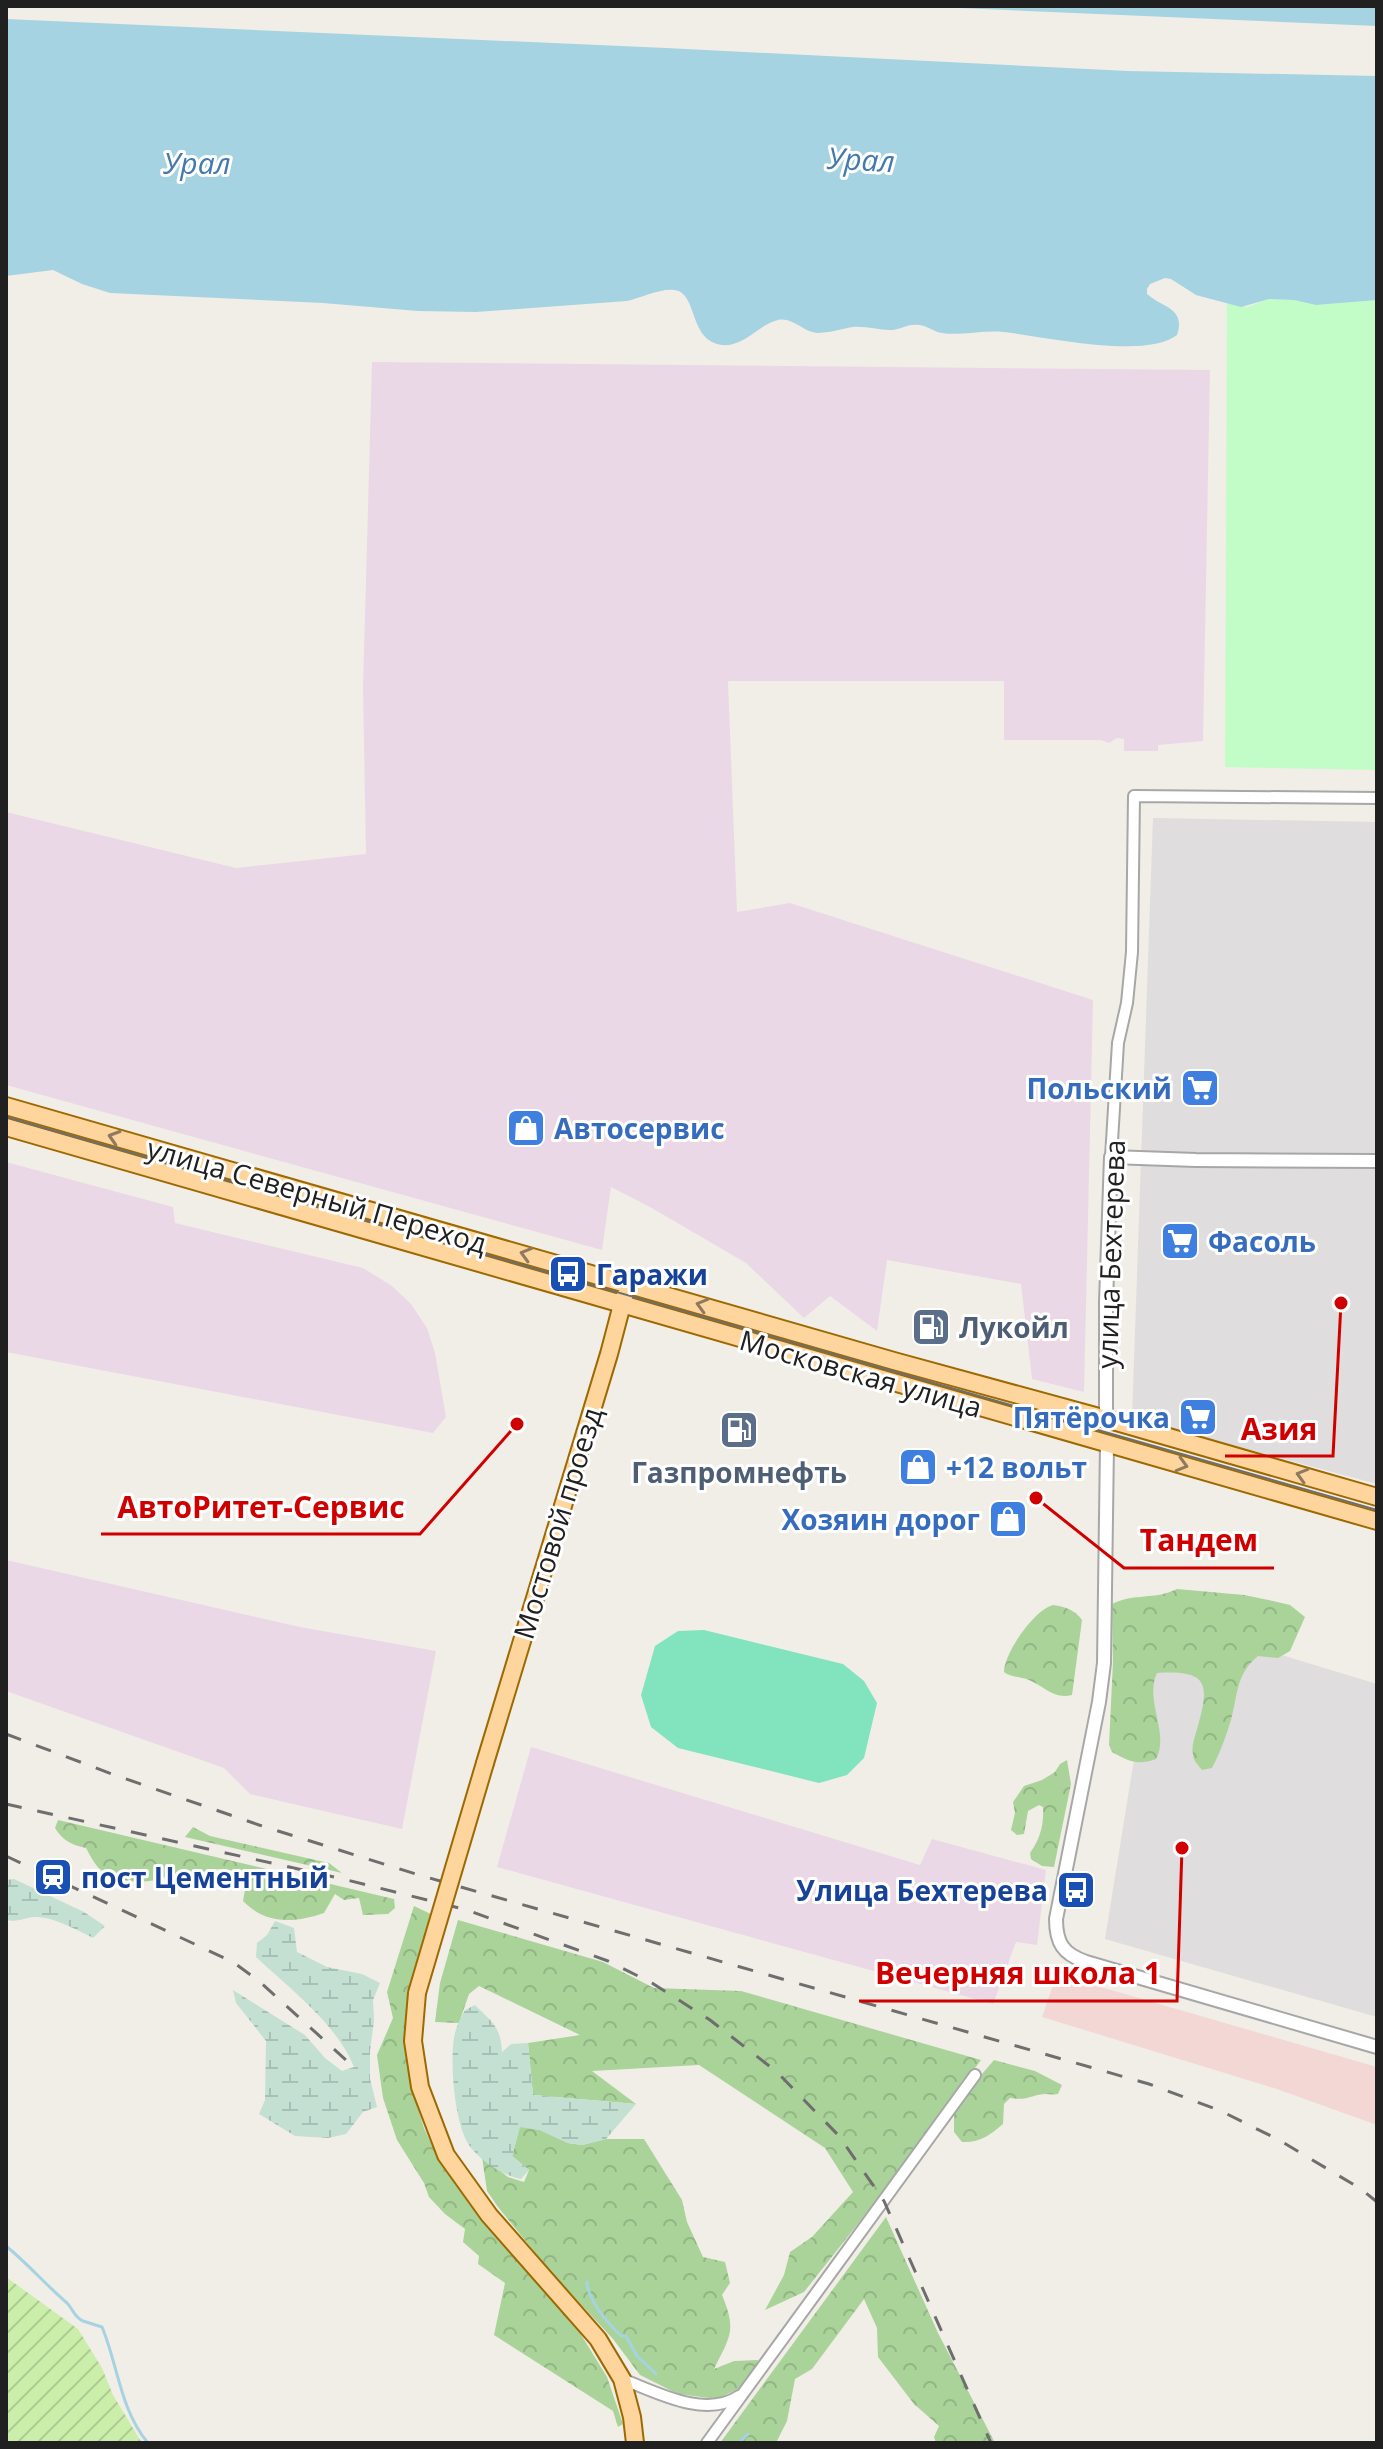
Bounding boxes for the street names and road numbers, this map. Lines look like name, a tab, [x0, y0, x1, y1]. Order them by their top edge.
street label: улица Северный Переход	[143, 1128, 491, 1262]
street label: улица Бехтерева	[1087, 1139, 1133, 1369]
street label: Московская улица	[736, 1320, 986, 1426]
street label: Мостовой проезд	[504, 1403, 610, 1643]

